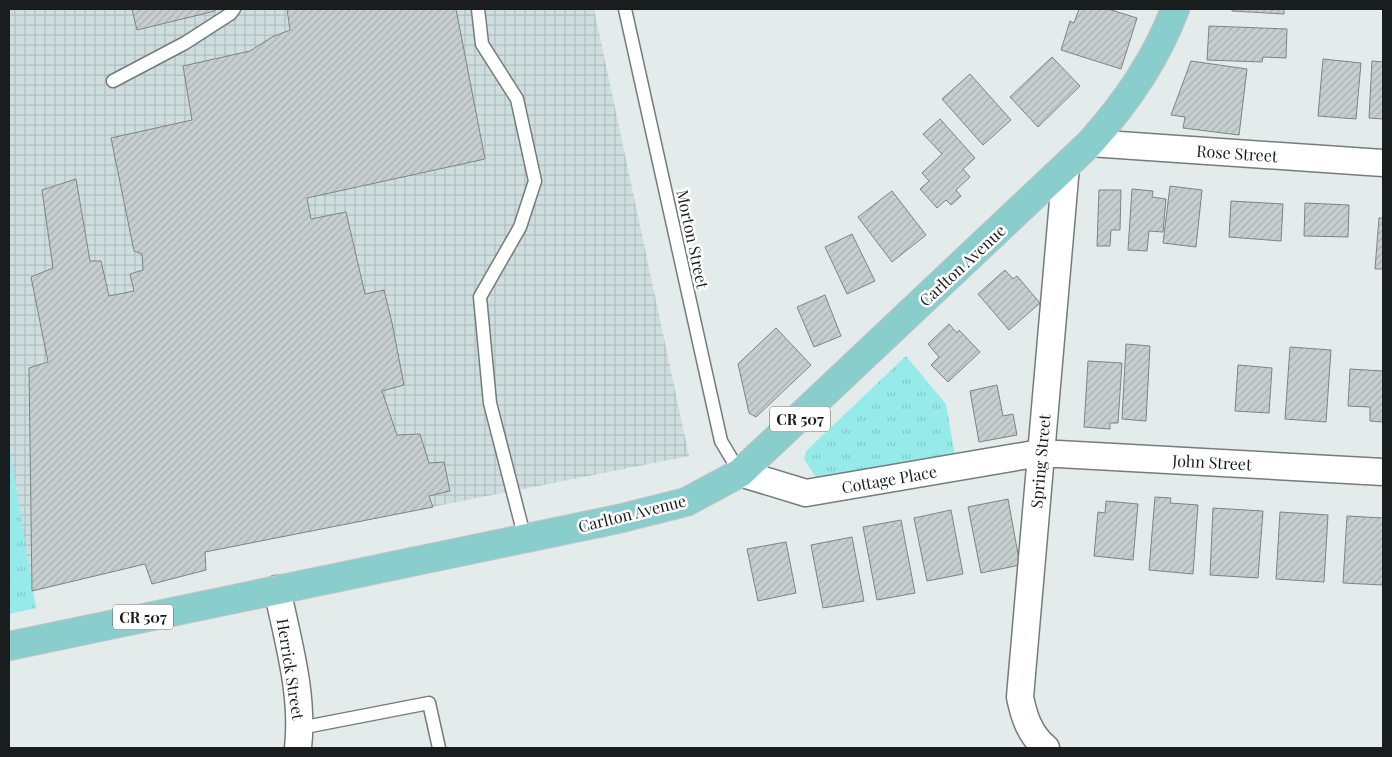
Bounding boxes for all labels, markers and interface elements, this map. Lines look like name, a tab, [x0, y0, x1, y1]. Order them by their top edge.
street label: Rose Street	[1196, 140, 1279, 166]
street label: Morton Street	[672, 188, 714, 291]
street label: Carlton Avenue	[914, 220, 1010, 310]
road number: CR 507	[770, 406, 830, 432]
street label: Spring Street	[1025, 413, 1055, 509]
street label: John Street	[1171, 449, 1253, 475]
street label: Cottage Place	[840, 460, 938, 498]
street label: Carlton Avenue	[576, 489, 688, 537]
road number: CR 507	[113, 604, 173, 630]
street label: Herrick Street	[273, 617, 309, 721]

